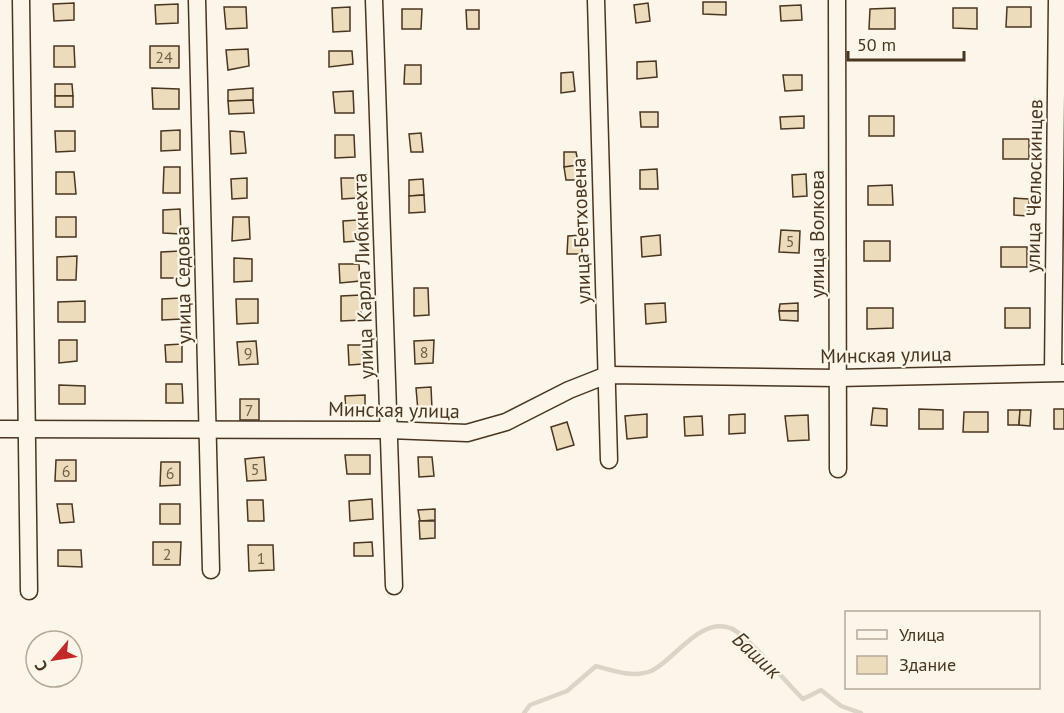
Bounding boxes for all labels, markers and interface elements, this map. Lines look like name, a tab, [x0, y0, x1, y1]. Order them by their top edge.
scale bar	[848, 24, 964, 62]
text: 50 m	[857, 33, 896, 56]
house number: 24	[155, 47, 173, 67]
street label: улица Челюскинцев	[1019, 99, 1049, 273]
street label: улица Бетховена	[565, 157, 597, 305]
street label: улица Волкова	[804, 170, 830, 298]
street label: улица Карла Либкнехта	[346, 172, 380, 380]
street label: улица Седова	[169, 226, 197, 344]
house number: 5	[786, 231, 794, 251]
street label: Минская улица	[820, 341, 952, 369]
house number: 8	[420, 342, 428, 362]
house number: 9	[244, 343, 252, 363]
street label: Минская улица	[328, 396, 460, 424]
house number: 7	[245, 400, 253, 420]
house number: 5	[251, 459, 259, 479]
house number: 6	[62, 461, 70, 481]
house number: 6	[166, 463, 174, 483]
house number: 2	[163, 544, 171, 564]
house number: 1	[257, 548, 265, 568]
legend	[845, 611, 1040, 689]
text: Улица	[899, 623, 945, 646]
water label: Башик	[727, 626, 788, 685]
north arrow	[24, 629, 84, 689]
text: Здание	[899, 653, 956, 676]
text: С	[30, 657, 52, 675]

